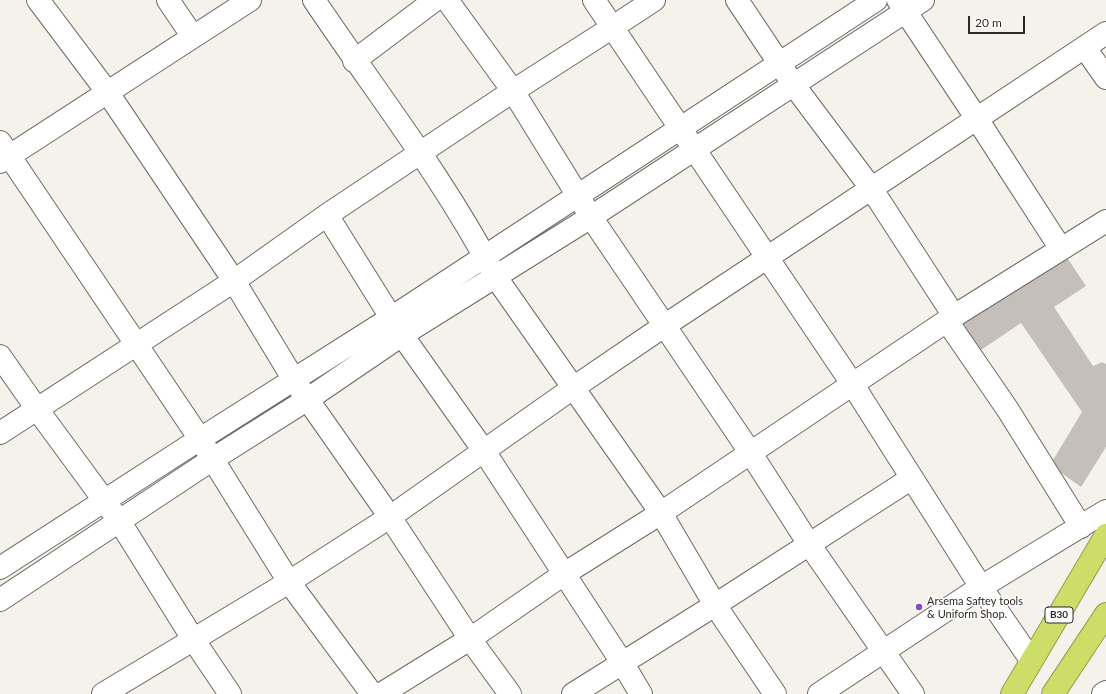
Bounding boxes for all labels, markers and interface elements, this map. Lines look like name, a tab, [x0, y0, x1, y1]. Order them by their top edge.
scale bar	[970, 8, 1027, 34]
text: 20 m	[975, 15, 1002, 30]
place label: Arsema Saftey tools & Uniform Shop.	[927, 594, 1023, 620]
marker: Arsema Saftey tools & Uniform Shop.	[914, 602, 924, 612]
road number: B30	[1045, 607, 1073, 623]

